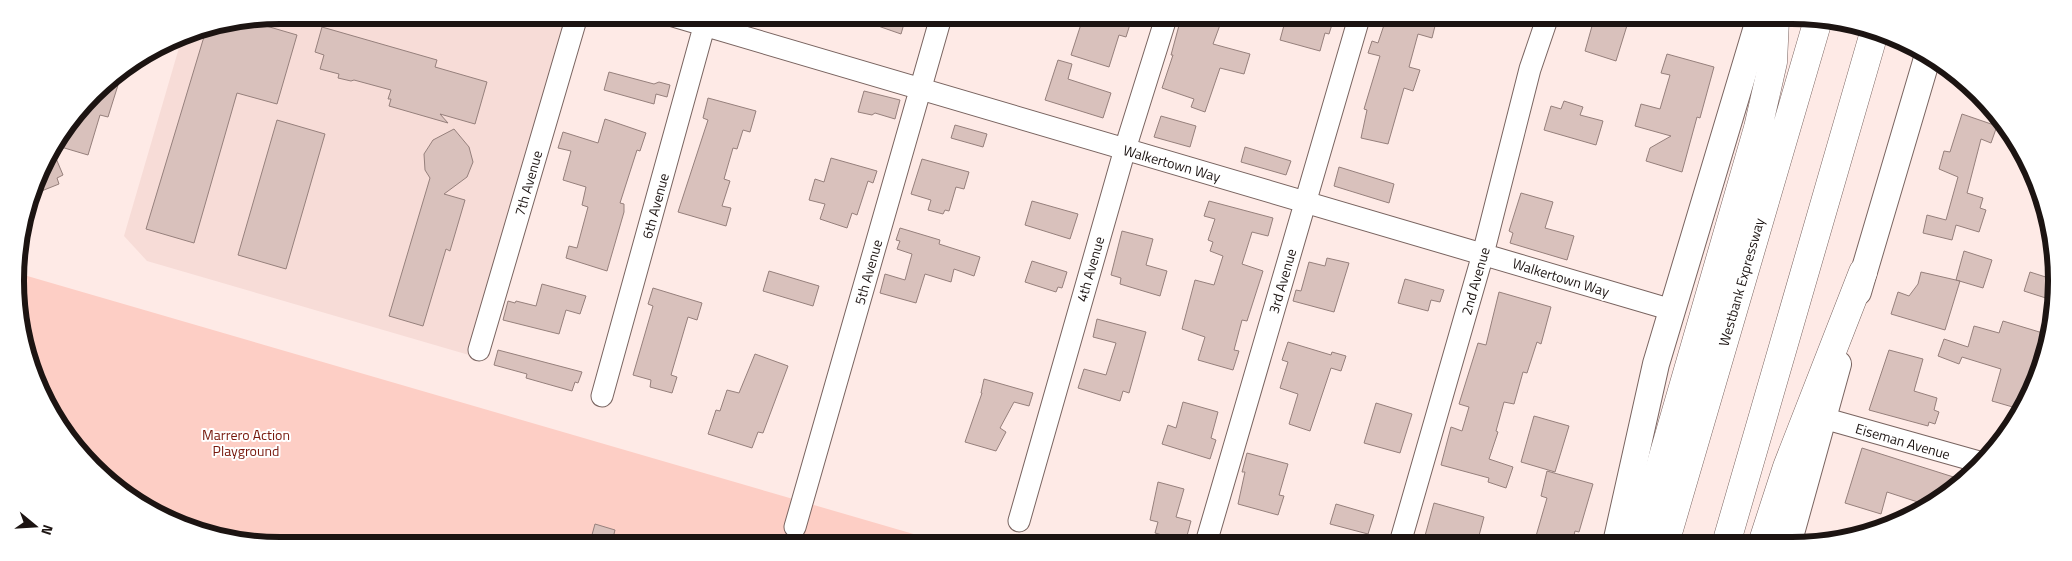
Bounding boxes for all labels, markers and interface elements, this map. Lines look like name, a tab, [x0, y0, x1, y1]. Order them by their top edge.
street label: Walkertown Way	[1121, 139, 1223, 187]
street label: 7th Avenue	[509, 148, 547, 218]
street label: 6th Avenue	[636, 171, 674, 241]
street label: Westbank Expressway	[1713, 215, 1769, 349]
street label: 4th Avenue	[1071, 234, 1109, 304]
street label: 5th Avenue	[849, 237, 887, 307]
street label: 2nd Avenue	[1455, 245, 1495, 317]
street label: 3rd Avenue	[1263, 246, 1301, 316]
street label: Walkertown Way	[1510, 252, 1612, 302]
street label: Eiseman Avenue	[1853, 417, 1953, 465]
park label: Marrero Action Playground	[202, 424, 290, 461]
north arrow	[10, 501, 60, 551]
text: N	[36, 522, 59, 538]

